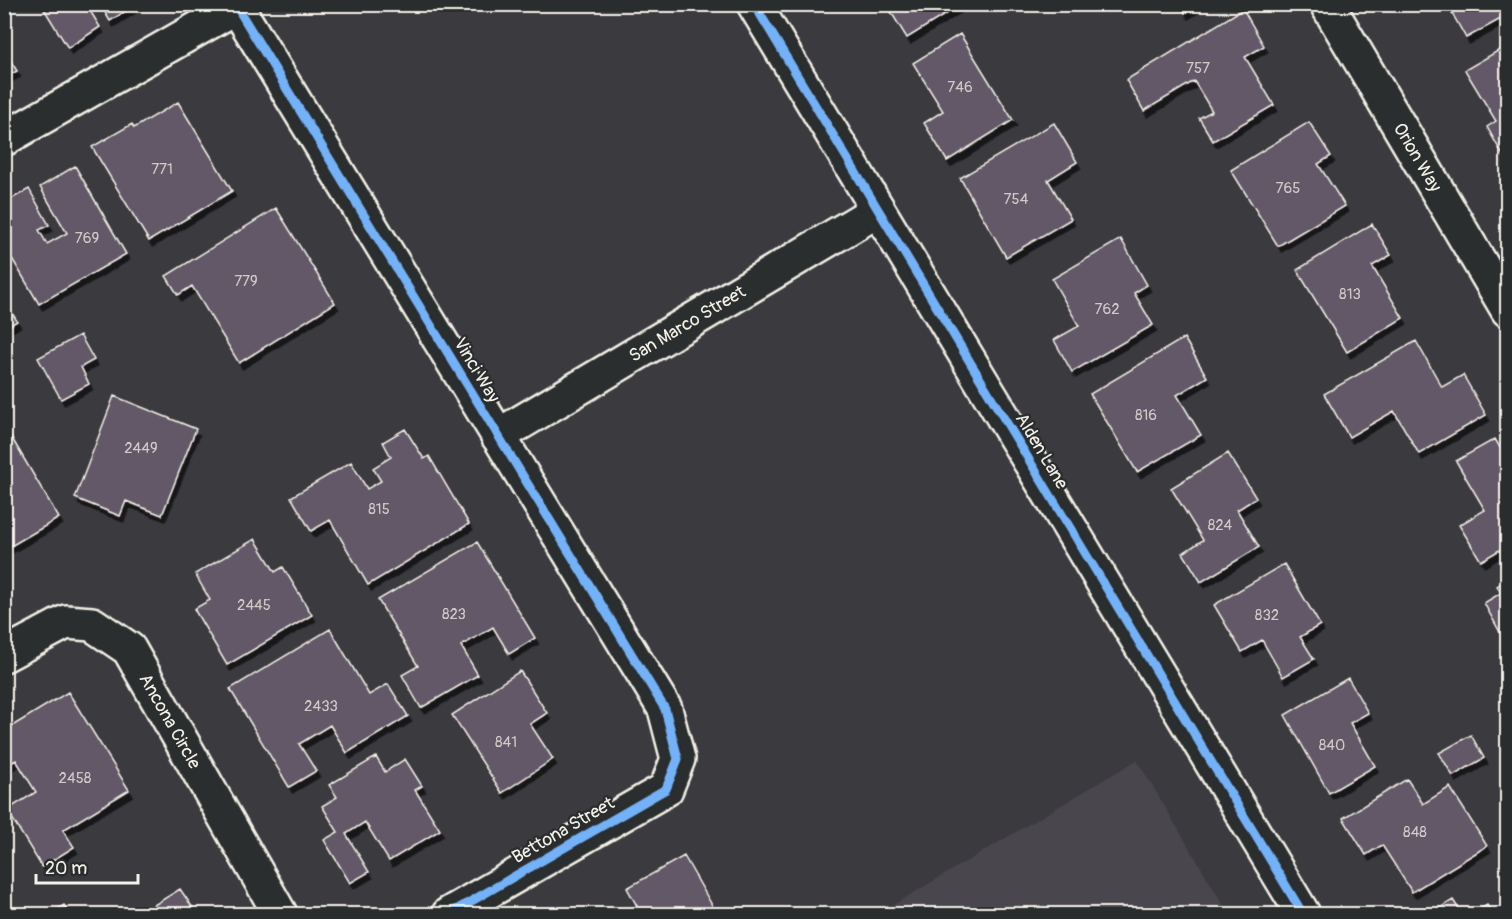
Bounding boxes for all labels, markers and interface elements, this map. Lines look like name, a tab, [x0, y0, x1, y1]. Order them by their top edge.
house number: 757	[1186, 59, 1210, 78]
house number: 746	[947, 78, 973, 97]
street label: Orion Way	[1388, 119, 1447, 196]
house number: 771	[151, 160, 173, 179]
house number: 765	[1276, 179, 1300, 198]
house number: 754	[1004, 190, 1029, 209]
house number: 769	[75, 229, 99, 248]
house number: 779	[234, 272, 258, 291]
street label: San Marco Street	[625, 280, 751, 368]
house number: 813	[1339, 285, 1361, 304]
house number: 762	[1094, 300, 1120, 319]
street label: Vinci Way	[448, 334, 505, 407]
house number: 816	[1135, 406, 1157, 425]
street label: Alden Lane	[1010, 409, 1073, 494]
house number: 2449	[124, 439, 158, 458]
house number: 815	[368, 500, 390, 519]
house number: 824	[1208, 516, 1233, 535]
house number: 2445	[237, 596, 271, 615]
house number: 823	[442, 605, 466, 624]
house number: 832	[1255, 606, 1279, 625]
street label: Ancona Circle	[133, 670, 206, 773]
house number: 2433	[304, 697, 338, 716]
house number: 841	[495, 733, 517, 752]
house number: 840	[1319, 736, 1345, 755]
house number: 2458	[59, 769, 92, 788]
street label: Bettona Street	[508, 792, 619, 869]
house number: 848	[1403, 823, 1427, 842]
scale bar	[36, 847, 138, 885]
text: 20 m	[45, 857, 87, 880]

